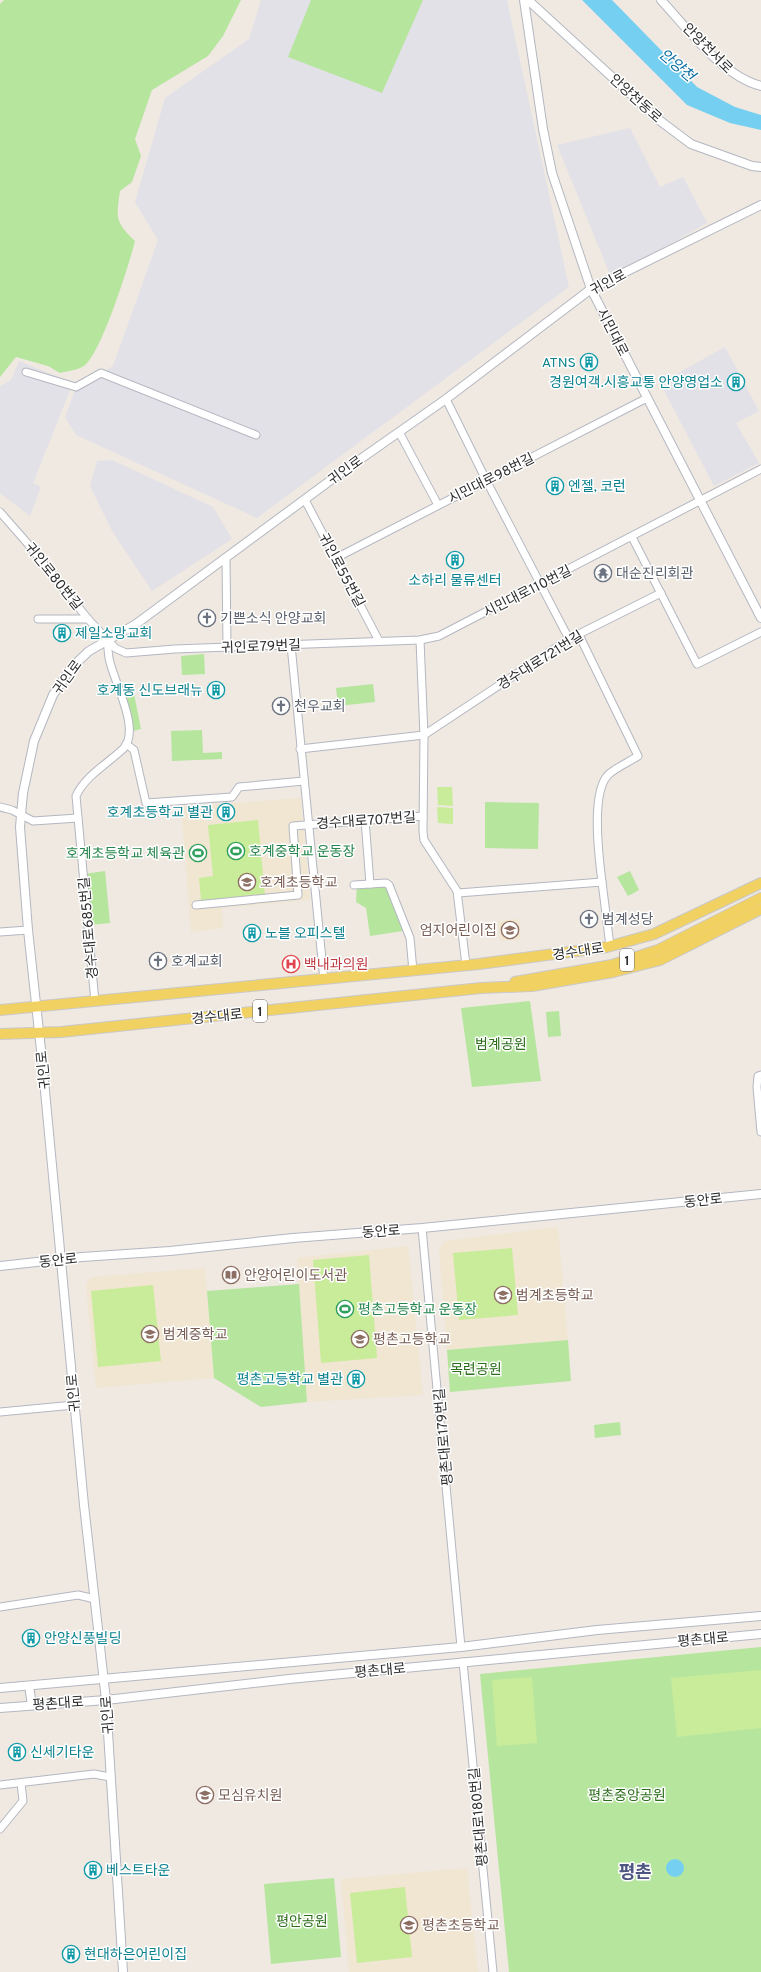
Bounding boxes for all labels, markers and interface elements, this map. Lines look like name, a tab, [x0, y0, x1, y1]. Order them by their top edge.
street label: 안양천서로	[678, 20, 737, 78]
water label: 안양천	[654, 46, 700, 88]
street label: 안양천동로	[605, 71, 665, 127]
street label: 귀인로	[588, 267, 630, 300]
street label: 시민대로	[592, 306, 631, 360]
building icon: ATNS	[579, 352, 599, 372]
place label: ATNS	[542, 355, 576, 372]
building icon: 경원여객.시흥교통 안양영업소	[726, 372, 746, 392]
place label: 경원여객.시흥교통 안양영업소	[549, 375, 723, 392]
street label: 시민대로98번길	[446, 450, 538, 508]
street label: 귀인로	[325, 453, 367, 489]
building icon: 엔젤, 코런	[545, 476, 565, 496]
place label: 엔젤, 코런	[568, 479, 626, 496]
street label: 귀인로55번길	[314, 531, 367, 611]
street label: 귀인로80번길	[20, 540, 85, 614]
building icon: 소하리 물류센터	[445, 550, 465, 570]
street label: 시민대로110번길	[481, 563, 575, 622]
temple icon: 대순진리회관	[593, 563, 613, 583]
place label: 대순진리회관	[616, 566, 693, 583]
place label: 소하리 물류센터	[408, 573, 502, 590]
church icon: 기쁜소식 안양교회	[197, 608, 217, 628]
place label: 기쁜소식 안양교회	[220, 611, 326, 628]
building icon: 제일소망교회	[52, 623, 72, 643]
place label: 제일소망교회	[75, 626, 152, 643]
street label: 경수대로721번길	[495, 628, 587, 694]
street label: 귀인로79번길	[221, 638, 301, 657]
street label: 귀인로	[50, 657, 87, 699]
building icon: 호계동 신도브래뉴	[206, 680, 226, 700]
place label: 호계동 신도브래뉴	[97, 683, 203, 700]
church icon: 천우교회	[271, 696, 291, 716]
place label: 천우교회	[294, 698, 346, 716]
building icon: 호계초등학교 별관	[216, 802, 236, 822]
place label: 호계초등학교 별관	[107, 804, 213, 822]
street label: 경수대로707번길	[316, 810, 417, 833]
sports icon: 호계중학교 운동장	[226, 841, 246, 861]
sports icon: 호계초등학교 체육관	[188, 843, 208, 863]
place label: 호계중학교 운동장	[249, 843, 355, 861]
place label: 호계초등학교 체육관	[66, 845, 185, 863]
school or university icon: 호계초등학교	[237, 872, 257, 892]
place label: 호계초등학교	[260, 874, 337, 892]
street label: 경수대로685번길	[77, 876, 102, 980]
church icon: 범계성당	[579, 909, 599, 929]
place label: 범계성당	[602, 912, 654, 929]
school or university icon: 엄지어린이집	[500, 920, 520, 940]
building icon: 노블 오피스텔	[242, 923, 262, 943]
place label: 엄지어린이집	[420, 923, 497, 940]
place label: 노블 오피스텔	[265, 926, 346, 943]
street label: 경수대로	[551, 940, 605, 965]
road number: 1	[620, 949, 634, 971]
church icon: 호계교회	[148, 951, 168, 971]
place label: 호계교회	[171, 954, 223, 971]
hospital icon: 백내과의원	[281, 954, 301, 974]
place label: 백내과의원	[304, 957, 368, 974]
road number: 1	[253, 1000, 267, 1022]
street label: 경수대로	[191, 1006, 244, 1029]
park label: 범계공원	[475, 1037, 527, 1054]
street label: 귀인로	[34, 1050, 55, 1090]
street label: 동안로	[683, 1191, 723, 1212]
street label: 동안로	[361, 1223, 401, 1242]
street label: 동안로	[38, 1251, 78, 1272]
library icon: 안양어린이도서관	[221, 1265, 241, 1285]
place label: 안양어린이도서관	[244, 1268, 347, 1285]
school or university icon: 범계초등학교	[493, 1285, 513, 1305]
place label: 범계초등학교	[516, 1287, 593, 1305]
sports icon: 평촌고등학교 운동장	[335, 1299, 355, 1319]
place label: 평촌고등학교 운동장	[358, 1301, 477, 1319]
school or university icon: 범계중학교	[140, 1324, 160, 1344]
place label: 범계중학교	[163, 1326, 228, 1344]
school or university icon: 평촌고등학교	[350, 1329, 370, 1349]
place label: 평촌고등학교	[373, 1331, 450, 1349]
park label: 목련공원	[450, 1362, 502, 1379]
building icon: 평촌고등학교 별관	[346, 1369, 366, 1389]
place label: 평촌고등학교 별관	[237, 1371, 343, 1389]
street label: 귀인로	[64, 1373, 85, 1413]
street label: 평촌대로179번길	[432, 1387, 457, 1486]
building icon: 안양신풍빌딩	[21, 1628, 41, 1648]
street label: 평촌대로	[677, 1630, 730, 1651]
place label: 안양신풍빌딩	[44, 1631, 121, 1648]
street label: 평촌대로	[354, 1661, 407, 1682]
street label: 평촌대로	[32, 1694, 85, 1715]
street label: 귀인로	[99, 1695, 118, 1735]
building icon: 신세기타운	[7, 1742, 27, 1762]
place label: 신세기타운	[30, 1745, 95, 1762]
street label: 평촌대로180번길	[467, 1766, 492, 1867]
school or university icon: 모심유치원	[195, 1785, 215, 1805]
place label: 모심유치원	[218, 1788, 282, 1805]
park label: 평촌중앙공원	[588, 1788, 666, 1805]
building icon: 베스트타운	[83, 1860, 103, 1880]
district label: 평촌	[618, 1862, 652, 1885]
place label: 베스트타운	[106, 1863, 171, 1880]
park label: 평안공원	[276, 1914, 328, 1931]
school or university icon: 평촌초등학교	[399, 1915, 419, 1935]
place label: 평촌초등학교	[422, 1917, 499, 1935]
building icon: 현대하은어린이집	[61, 1944, 81, 1964]
place label: 현대하은어린이집	[84, 1946, 187, 1964]

